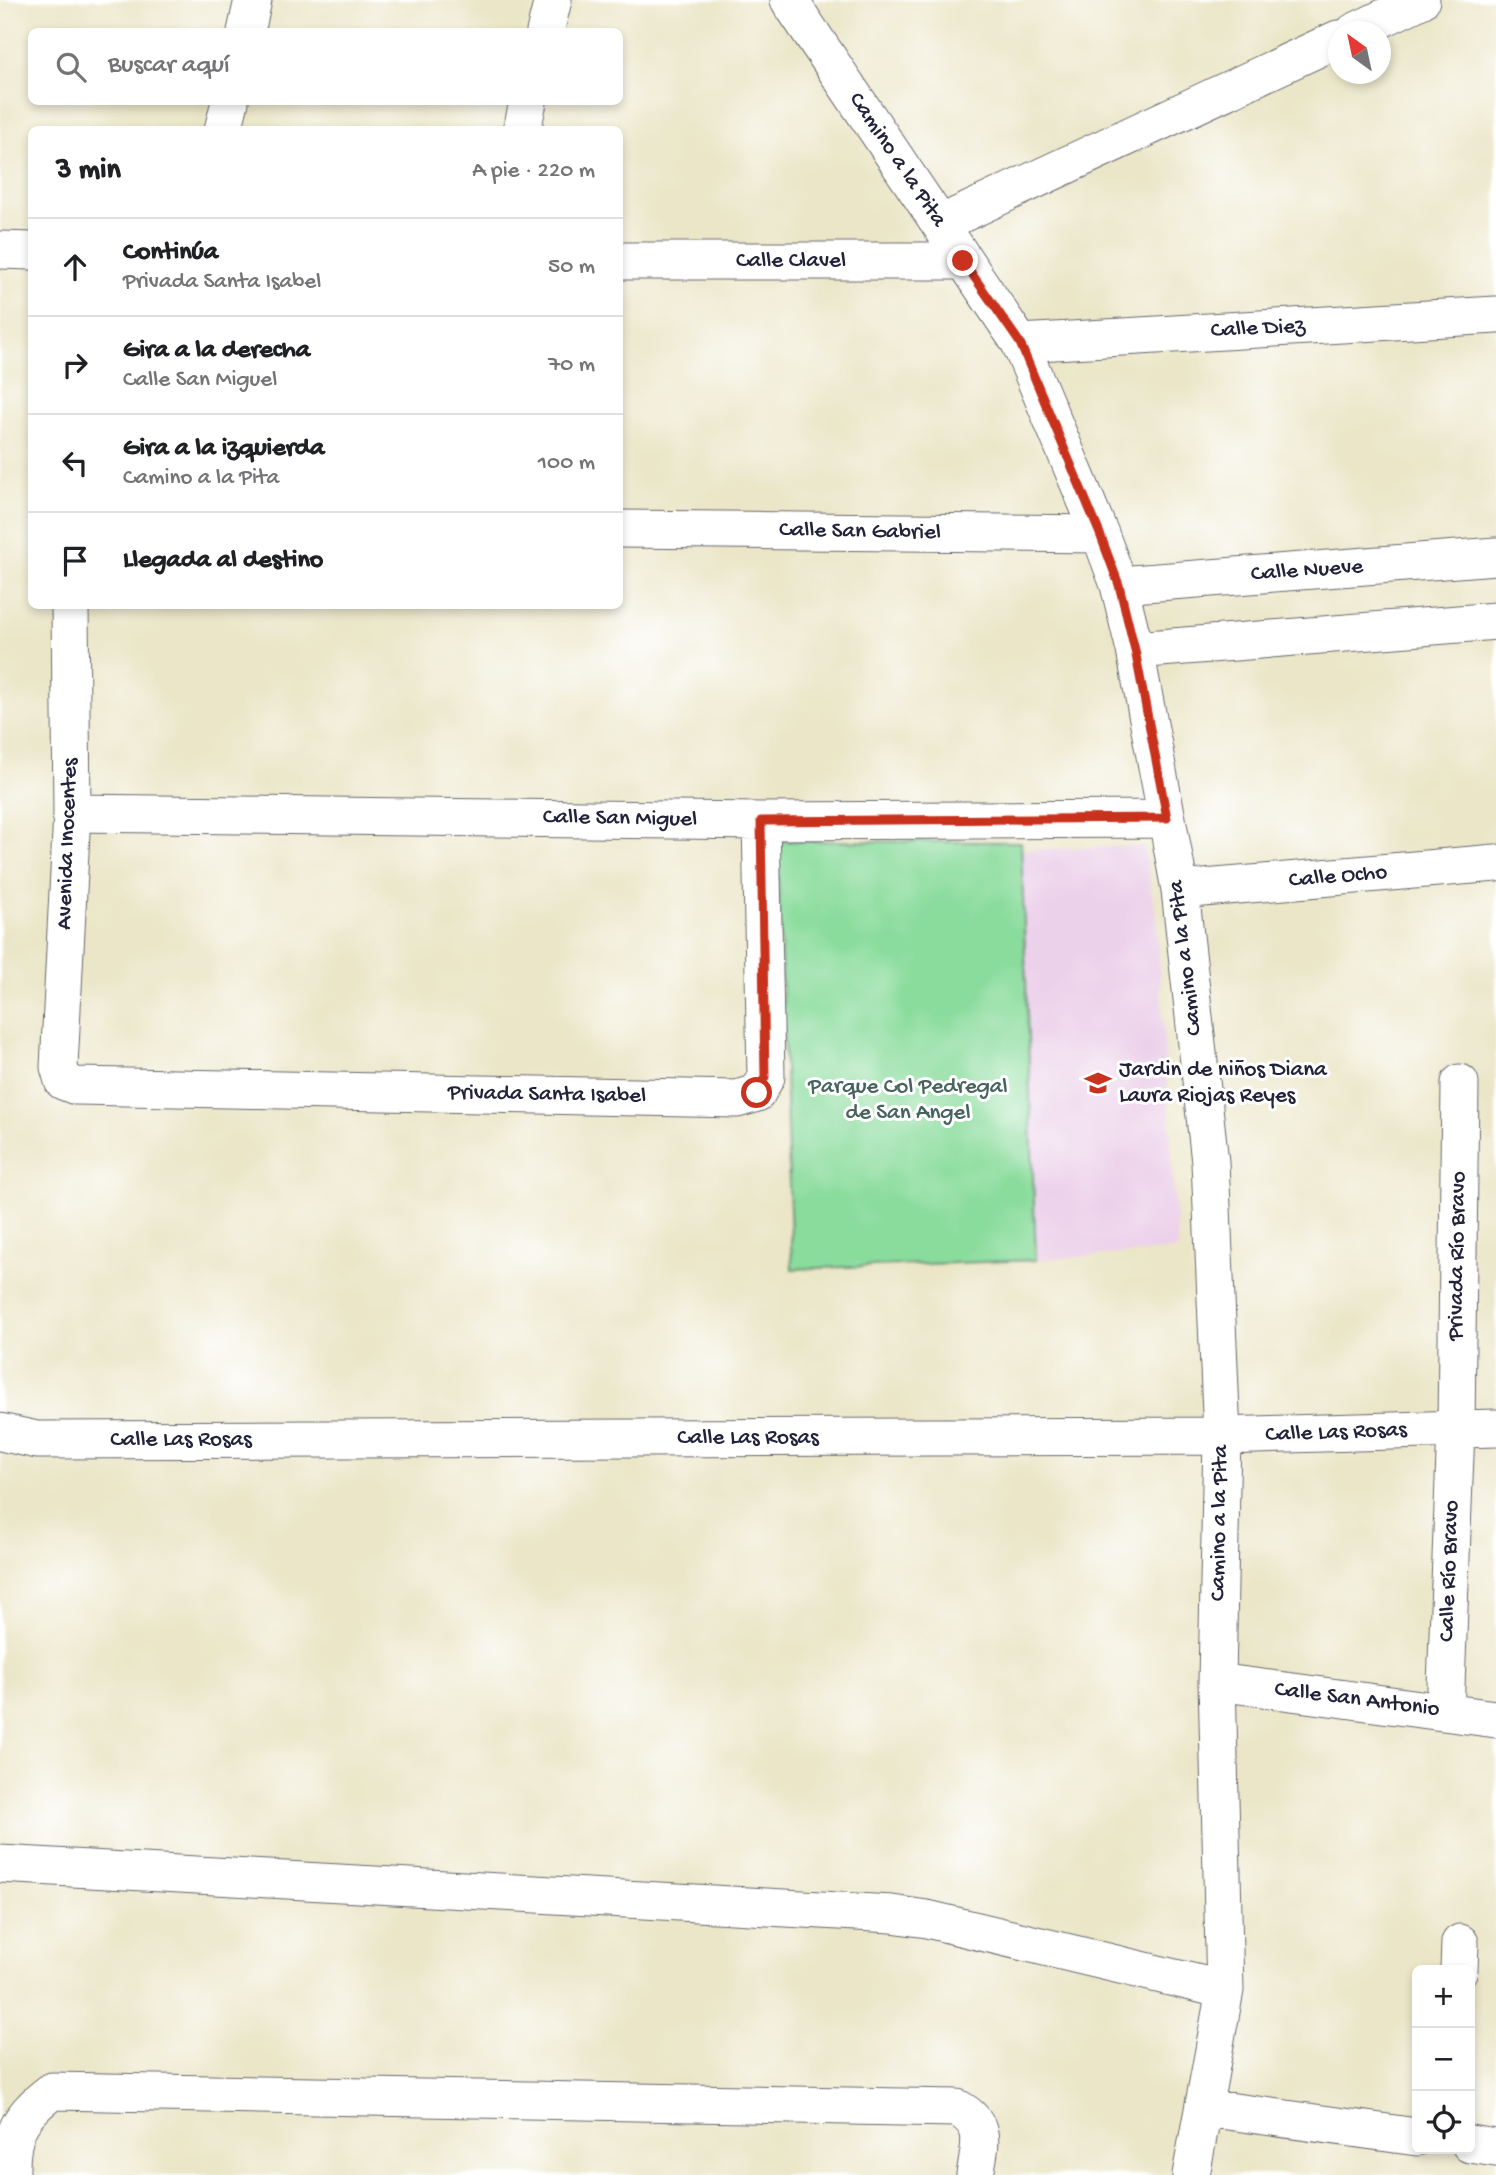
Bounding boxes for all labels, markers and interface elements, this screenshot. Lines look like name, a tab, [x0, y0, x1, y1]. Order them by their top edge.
north arrow	[1328, 21, 1391, 84]
search box	[28, 28, 623, 105]
icon: search	[52, 48, 90, 86]
text: Buscar aquí	[108, 51, 230, 82]
street label: Camino a la Pita	[842, 88, 953, 233]
text: 3 min	[56, 154, 121, 189]
text: A pie · 220 m	[472, 158, 595, 185]
text: Continúa	[123, 238, 218, 269]
route end	[947, 245, 978, 276]
icon: ahead	[56, 248, 94, 286]
street label: Calle Clavel	[736, 248, 846, 275]
text: 50 m	[548, 254, 595, 281]
text: Privada Santa Isabel	[123, 269, 321, 296]
street label: Calle Diez	[1210, 313, 1307, 345]
text: Gira a la derecha	[123, 336, 310, 367]
icon: right	[56, 346, 94, 384]
text: 70 m	[548, 352, 595, 379]
text: Calle San Miguel	[123, 367, 277, 394]
text: Gira a la izquierda	[123, 434, 325, 465]
icon: left	[56, 444, 94, 482]
text: 100 m	[538, 450, 595, 477]
text: Camino a la Pita	[123, 465, 279, 492]
street label: Calle San Gabriel	[779, 517, 941, 547]
icon: arrive	[56, 542, 94, 580]
text: Llegada al destino	[123, 546, 323, 577]
street label: Calle Nueve	[1250, 554, 1365, 588]
street label: Avenida Inocentes	[52, 757, 85, 930]
street label: Calle San Miguel	[543, 804, 697, 834]
street label: Calle Ocho	[1288, 859, 1388, 895]
street label: Camino a la Pita	[1163, 878, 1209, 1037]
place label: Jardin de niños Diana Laura Riojas Reyes	[1119, 1057, 1328, 1110]
school or university icon: Jardin de niños Diana Laura Riojas Reyes	[1083, 1068, 1113, 1098]
park label: Parque Col Pedregal de San Angel	[807, 1074, 1008, 1127]
route start	[741, 1077, 772, 1108]
street label: Privada Santa Isabel	[447, 1080, 646, 1110]
street label: Privada Río Bravo	[1443, 1171, 1473, 1342]
street label: Calle Las Rosas	[1265, 1417, 1408, 1449]
street label: Calle Las Rosas	[677, 1425, 819, 1452]
street label: Calle Las Rosas	[110, 1427, 252, 1454]
street label: Camino a la Pita	[1205, 1443, 1235, 1601]
street label: Calle Río Bravo	[1434, 1500, 1466, 1642]
street label: Calle San Antonio	[1273, 1676, 1441, 1724]
map controls	[1412, 1965, 1475, 2154]
button: +	[1412, 1965, 1475, 2028]
button: −	[1412, 2028, 1475, 2091]
button: locate	[1412, 2091, 1475, 2154]

